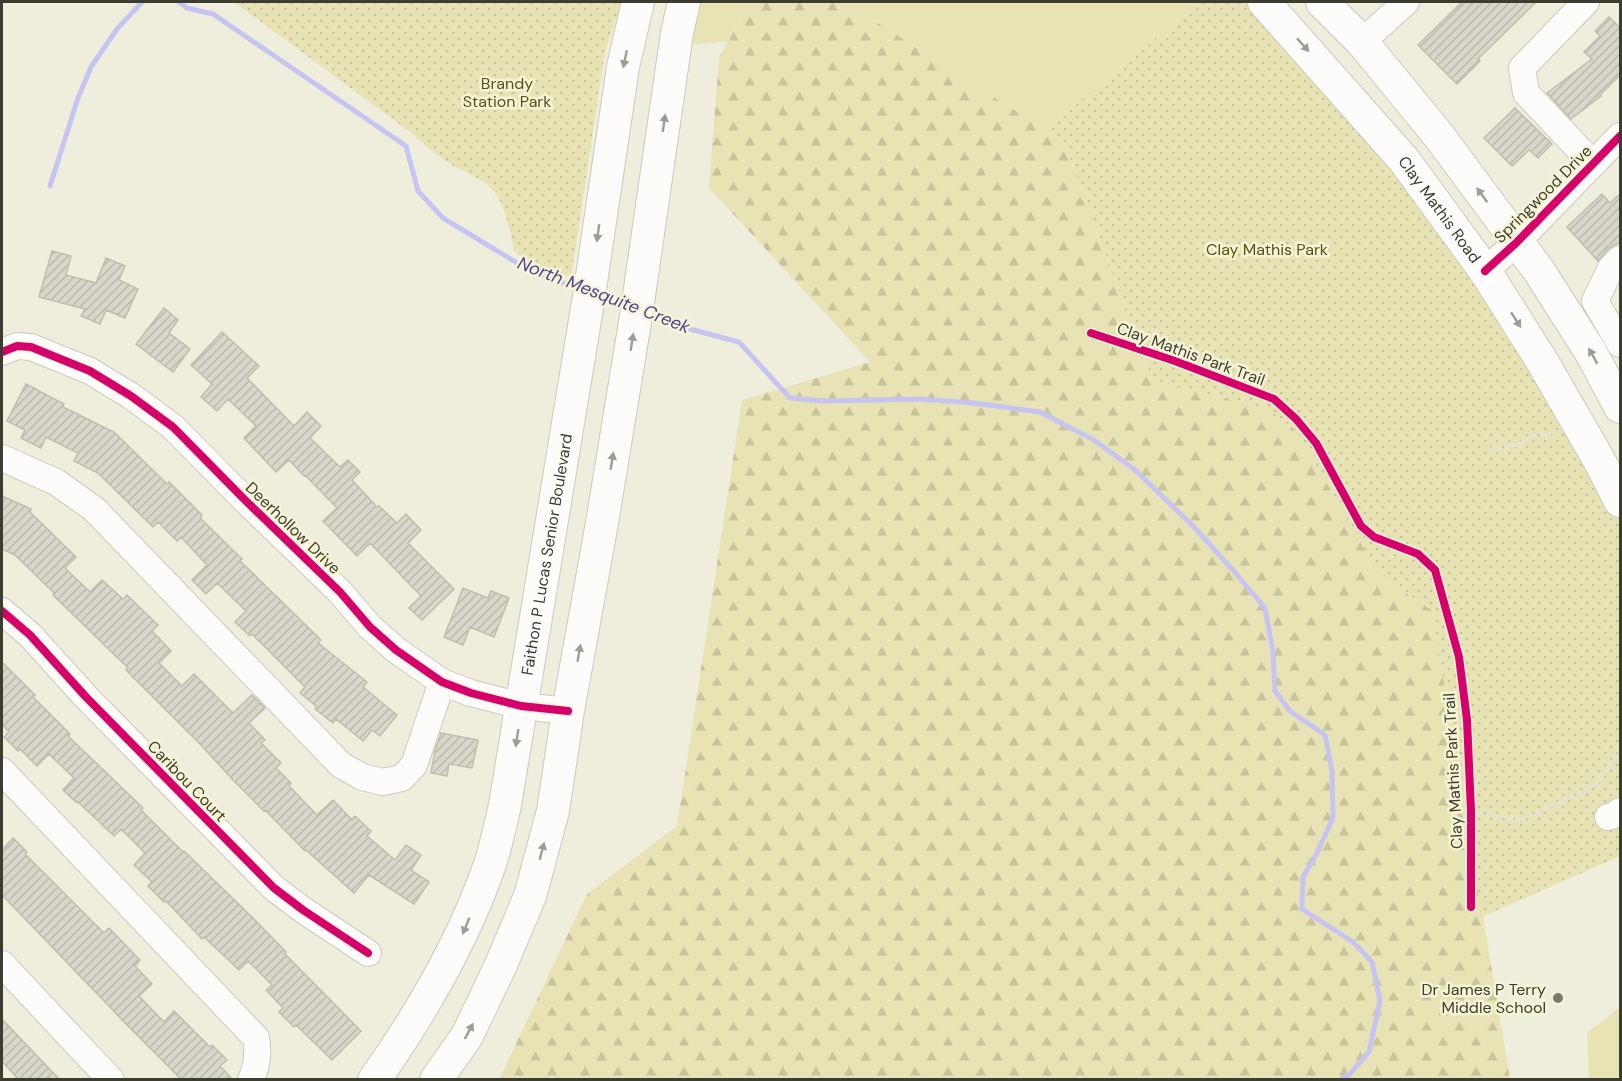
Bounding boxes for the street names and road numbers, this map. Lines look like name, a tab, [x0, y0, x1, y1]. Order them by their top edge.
street label: Springwood Drive	[1490, 141, 1596, 247]
street label: Clay Mathis Road	[1394, 151, 1486, 267]
street label: Clay Mathis Park Trail	[1114, 317, 1268, 391]
street label: Faithon P Lucas Senior Boulevard	[516, 432, 577, 677]
street label: Deerhollow Drive	[241, 477, 345, 579]
street label: Clay Mathis Park Trail	[1438, 692, 1468, 850]
street label: Caribou Court	[143, 736, 231, 826]

